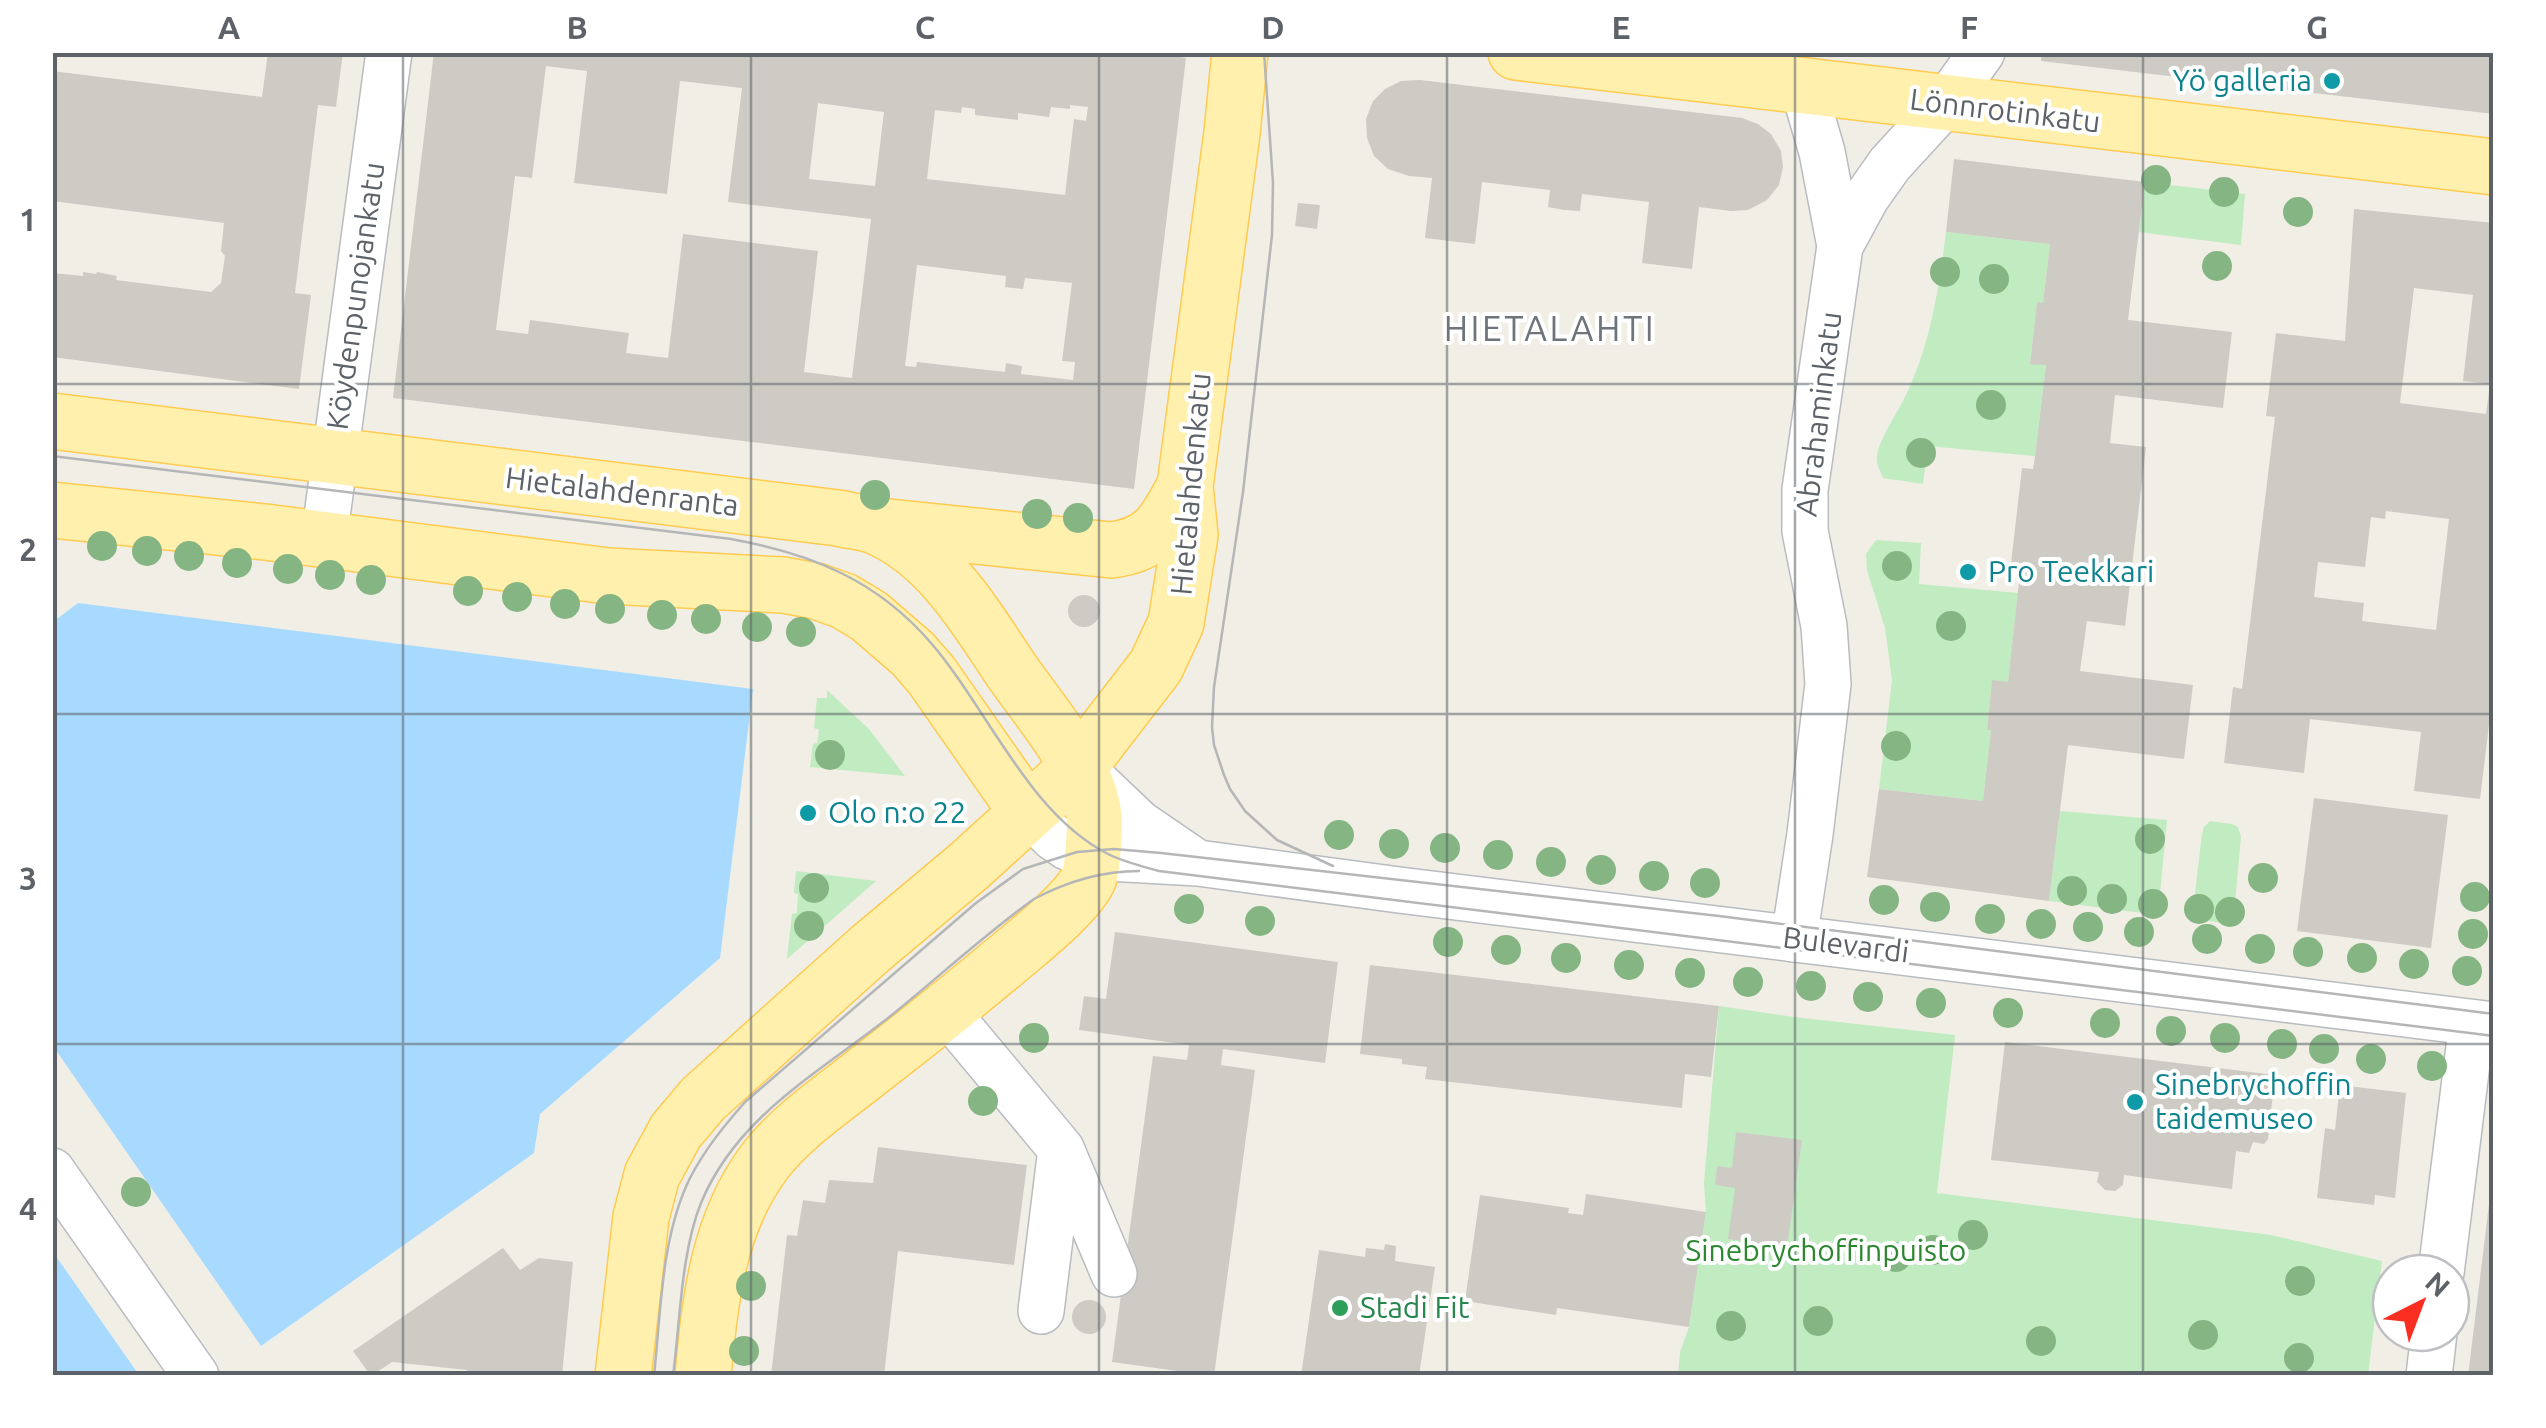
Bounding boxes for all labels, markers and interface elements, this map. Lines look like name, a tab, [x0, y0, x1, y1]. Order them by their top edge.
text: A	[218, 9, 241, 45]
text: B	[566, 9, 588, 45]
text: C	[915, 9, 935, 45]
text: D	[1261, 9, 1285, 45]
text: E	[1611, 9, 1631, 45]
text: F	[1960, 9, 1978, 45]
text: G	[2306, 9, 2328, 45]
place label: Yö galleria	[2173, 63, 2312, 97]
marker: Yö galleria	[2321, 70, 2343, 92]
street label: Lönnrotinkatu	[1908, 81, 2102, 139]
street label: Köydenpunojankatu	[319, 160, 391, 432]
text: 1	[19, 201, 37, 237]
district label: HIETALAHTI	[1444, 308, 1656, 348]
street label: Abrahaminkatu	[1789, 310, 1847, 518]
street label: Hietalahdenkatu	[1163, 371, 1217, 597]
street label: Hietalahdenranta	[504, 460, 741, 522]
text: 2	[19, 531, 37, 567]
place label: Pro Teekkari	[1988, 554, 2154, 588]
marker: Pro Teekkari	[1957, 561, 1979, 583]
place label: Olo n:o 22	[828, 795, 966, 829]
marker: Olo n:o 22	[797, 802, 819, 824]
text: 3	[19, 860, 37, 896]
street label: Bulevardi	[1781, 919, 1911, 969]
place label: Sinebrychoffin taidemuseo	[2155, 1067, 2352, 1135]
marker: Sinebrychoffin taidemuseo	[2124, 1091, 2146, 1113]
text: 4	[19, 1190, 37, 1226]
park label: Sinebrychoffinpuisto	[1686, 1233, 1966, 1267]
north arrow	[2371, 1253, 2471, 1353]
text: N	[2420, 1266, 2456, 1303]
place label: Stadi Fit	[1360, 1290, 1470, 1324]
marker: Stadi Fit	[1329, 1297, 1351, 1319]

